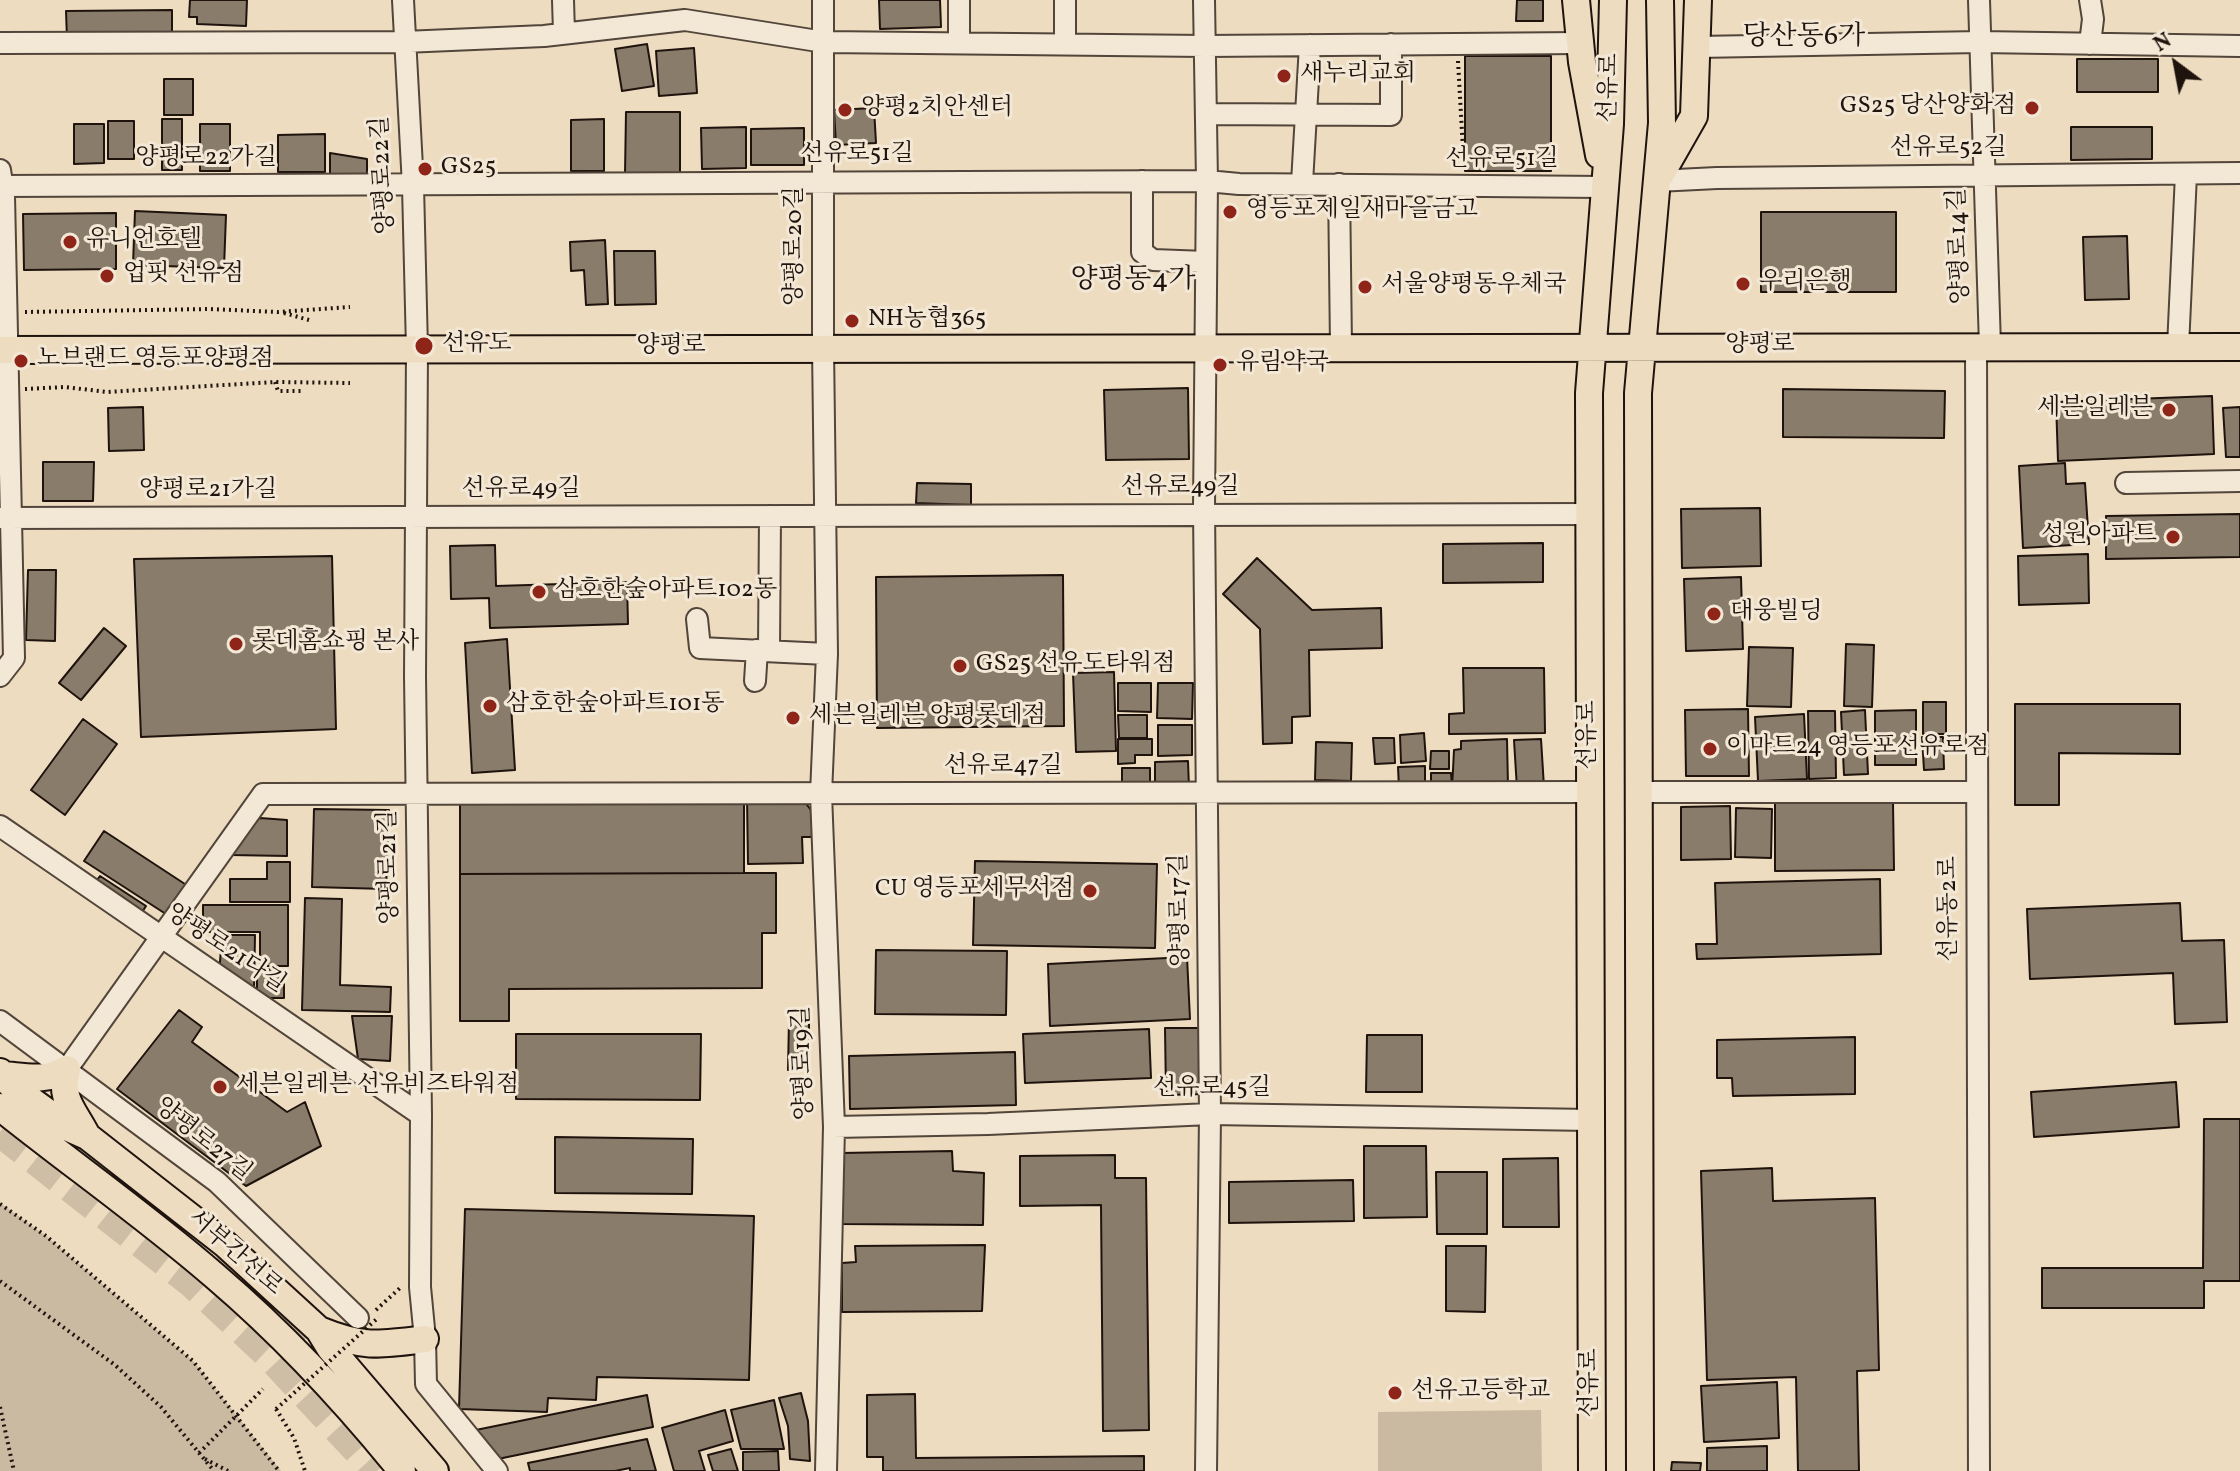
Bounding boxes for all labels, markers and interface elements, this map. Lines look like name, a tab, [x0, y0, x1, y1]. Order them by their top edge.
district label: 당산동6가	[1743, 22, 1865, 56]
north arrow	[2136, 24, 2216, 104]
text: N	[2148, 26, 2178, 61]
street label: 선유로	[1595, 53, 1627, 123]
place label: 새누리교회	[1300, 62, 1416, 90]
marker: 새누리교회	[1275, 67, 1293, 85]
place label: GS25 당산양화점	[1840, 94, 2016, 122]
place label: 양평2치안센터	[861, 96, 1013, 124]
marker: GS25 당산양화점	[2023, 99, 2041, 117]
marker: 양평2치안센터	[836, 101, 854, 119]
street label: 양평로22길	[368, 115, 402, 235]
street label: 선유로52길	[1889, 136, 2007, 164]
street label: 선유로51길	[800, 142, 914, 170]
street label: 양평로22가길	[135, 146, 277, 174]
street label: 선유로51길	[1445, 147, 1559, 175]
place label: GS25	[441, 155, 496, 183]
marker: GS25	[416, 160, 434, 178]
street label: 양평로20길	[783, 186, 811, 306]
street label: 양평로14길	[1945, 187, 1977, 305]
place label: 영등포제일새마을금고	[1246, 198, 1478, 226]
marker: 영등포제일새마을금고	[1221, 203, 1239, 221]
place label: 유니언호텔	[86, 228, 202, 256]
marker: 유니언호텔	[61, 233, 79, 251]
place label: 업핏 선유점	[123, 262, 244, 290]
district label: 양평동4가	[1071, 265, 1195, 299]
marker: 업핏 선유점	[98, 267, 116, 285]
place label: 우리은행	[1759, 270, 1852, 298]
place label: 서울양평동우체국	[1381, 273, 1566, 301]
marker: 우리은행	[1734, 275, 1752, 293]
marker: 서울양평동우체국	[1356, 278, 1374, 296]
place label: NH농협365	[868, 307, 986, 335]
marker: NH농협365	[843, 312, 861, 330]
place label: 선유도	[442, 332, 512, 360]
street label: 양평로	[1725, 333, 1795, 361]
street label: 양평로	[636, 334, 706, 362]
marker: 선유도	[413, 335, 435, 357]
place label: 노브랜드 영등포양평점	[37, 347, 274, 375]
place label: 유림약국	[1236, 351, 1329, 379]
marker: 노브랜드 영등포양평점	[12, 352, 30, 370]
marker: 유림약국	[1211, 356, 1229, 374]
place label: 세븐일레븐	[2037, 396, 2153, 424]
marker: 세븐일레븐	[2160, 401, 2178, 419]
street label: 선유로49길	[1121, 475, 1239, 503]
street label: 선유로49길	[462, 477, 580, 505]
street label: 양평로21가길	[139, 478, 277, 506]
place label: 성원아파트	[2041, 523, 2157, 551]
marker: 성원아파트	[2164, 528, 2182, 546]
place label: 삼호한숲아파트102동	[555, 578, 777, 606]
marker: 삼호한숲아파트102동	[530, 583, 548, 601]
place label: 대웅빌딩	[1730, 600, 1823, 628]
marker: 대웅빌딩	[1705, 605, 1723, 623]
place label: 롯데홈쇼핑 본사	[252, 630, 419, 658]
marker: 롯데홈쇼핑 본사	[227, 635, 245, 653]
place label: GS25 선유도타워점	[976, 652, 1175, 680]
marker: GS25 선유도타워점	[951, 657, 969, 675]
place label: 삼호한숲아파트101동	[506, 692, 725, 720]
marker: 삼호한숲아파트101동	[481, 697, 499, 715]
street label: 선유로	[1576, 700, 1604, 770]
place label: 세븐일레븐 양평롯데점	[809, 704, 1046, 732]
marker: 세븐일레븐 양평롯데점	[784, 709, 802, 727]
place label: 이마트24 영등포선유로점	[1726, 735, 1989, 763]
marker: 이마트24 영등포선유로점	[1701, 740, 1719, 758]
street label: 선유로47길	[944, 754, 1062, 782]
street label: 양평로21길	[376, 809, 406, 925]
street label: 양평로17길	[1167, 853, 1197, 967]
street label: 선유동2로	[1937, 856, 1965, 962]
place label: CU 영등포세무서점	[875, 877, 1074, 905]
marker: CU 영등포세무서점	[1081, 882, 1099, 900]
street label: 양평로21다길	[160, 899, 290, 1001]
street label: 양평로19길	[789, 1005, 821, 1121]
place label: 세븐일레븐 선유비즈타워점	[236, 1073, 519, 1101]
street label: 선유로45길	[1153, 1076, 1271, 1104]
marker: 세븐일레븐 선유비즈타워점	[211, 1078, 229, 1096]
street label: 양평로27길	[148, 1093, 256, 1189]
street label: 서부간선로	[181, 1205, 287, 1303]
street label: 선유로	[1578, 1348, 1606, 1418]
place label: 선유고등학교	[1411, 1379, 1550, 1407]
marker: 선유고등학교	[1386, 1384, 1404, 1402]

